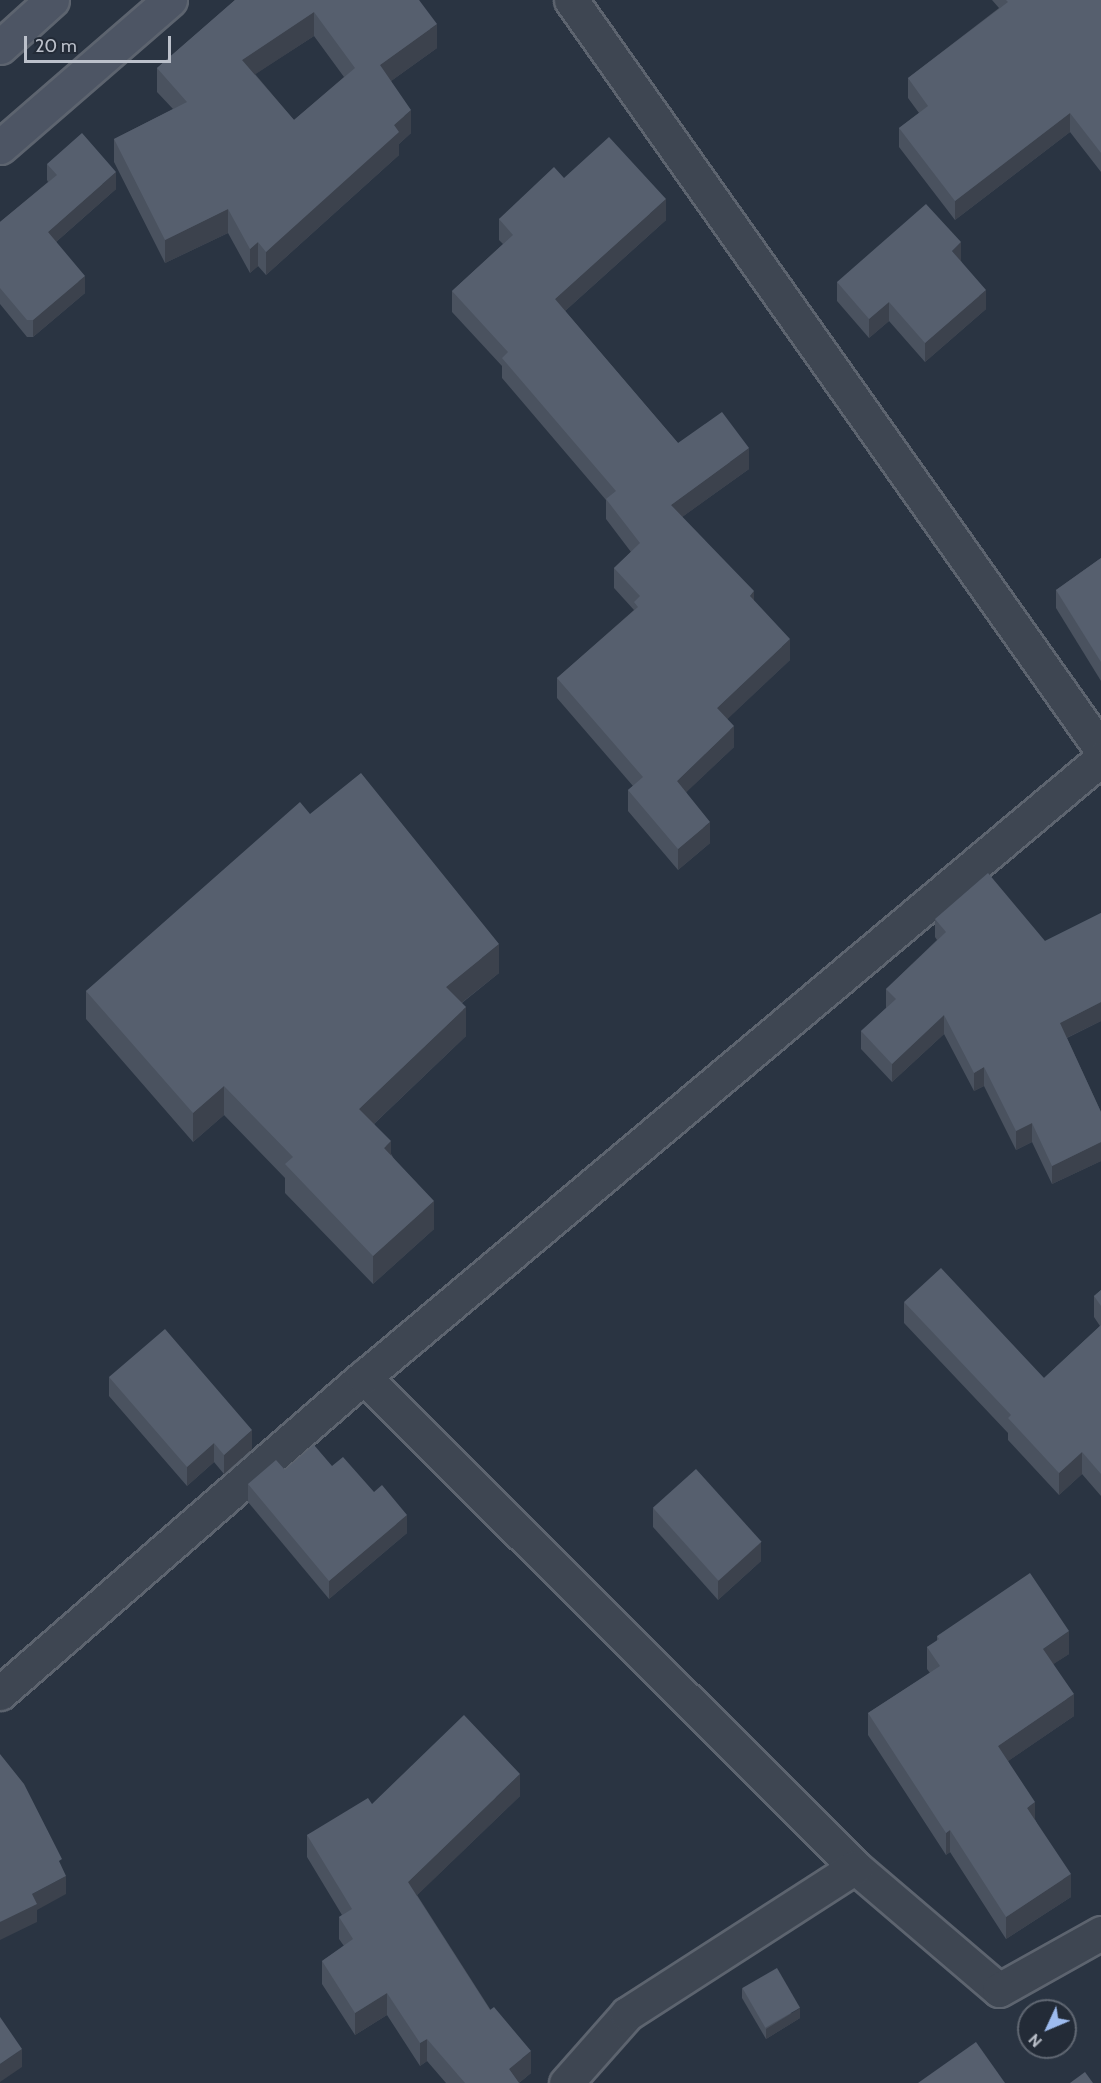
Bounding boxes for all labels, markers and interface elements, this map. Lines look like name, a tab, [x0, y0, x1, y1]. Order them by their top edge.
scale bar	[27, 24, 174, 62]
text: 20 m	[35, 35, 77, 57]
north arrow	[1017, 1999, 1077, 2059]
text: N	[1024, 2030, 1046, 2051]

